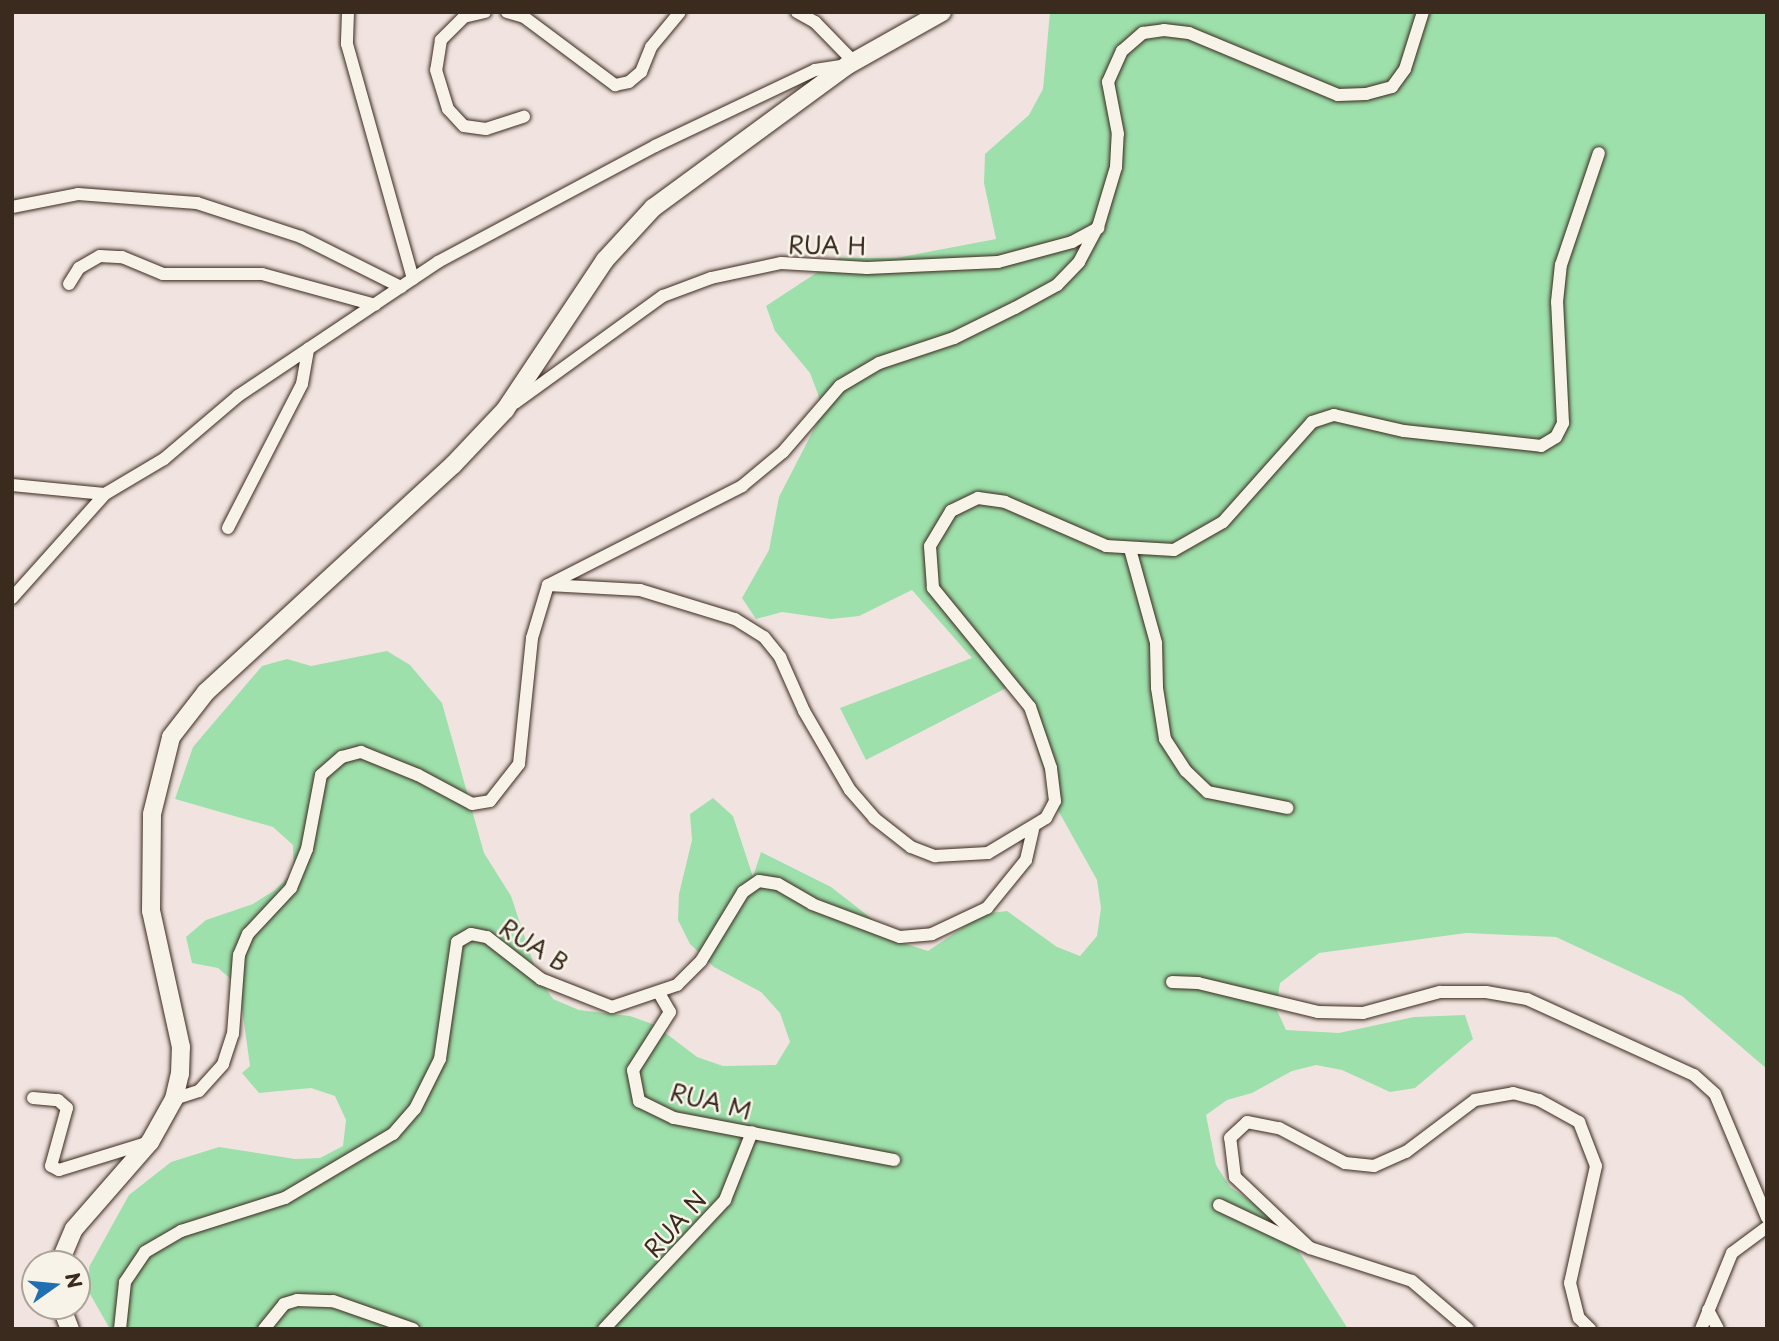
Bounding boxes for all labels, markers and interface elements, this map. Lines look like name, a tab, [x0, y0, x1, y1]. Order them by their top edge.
street label: RUA H	[787, 230, 867, 260]
street label: RUA B	[494, 912, 574, 978]
street label: RUA M	[667, 1077, 755, 1125]
street label: RUA N	[638, 1185, 712, 1263]
north arrow	[21, 1250, 91, 1320]
text: N	[59, 1269, 90, 1291]

